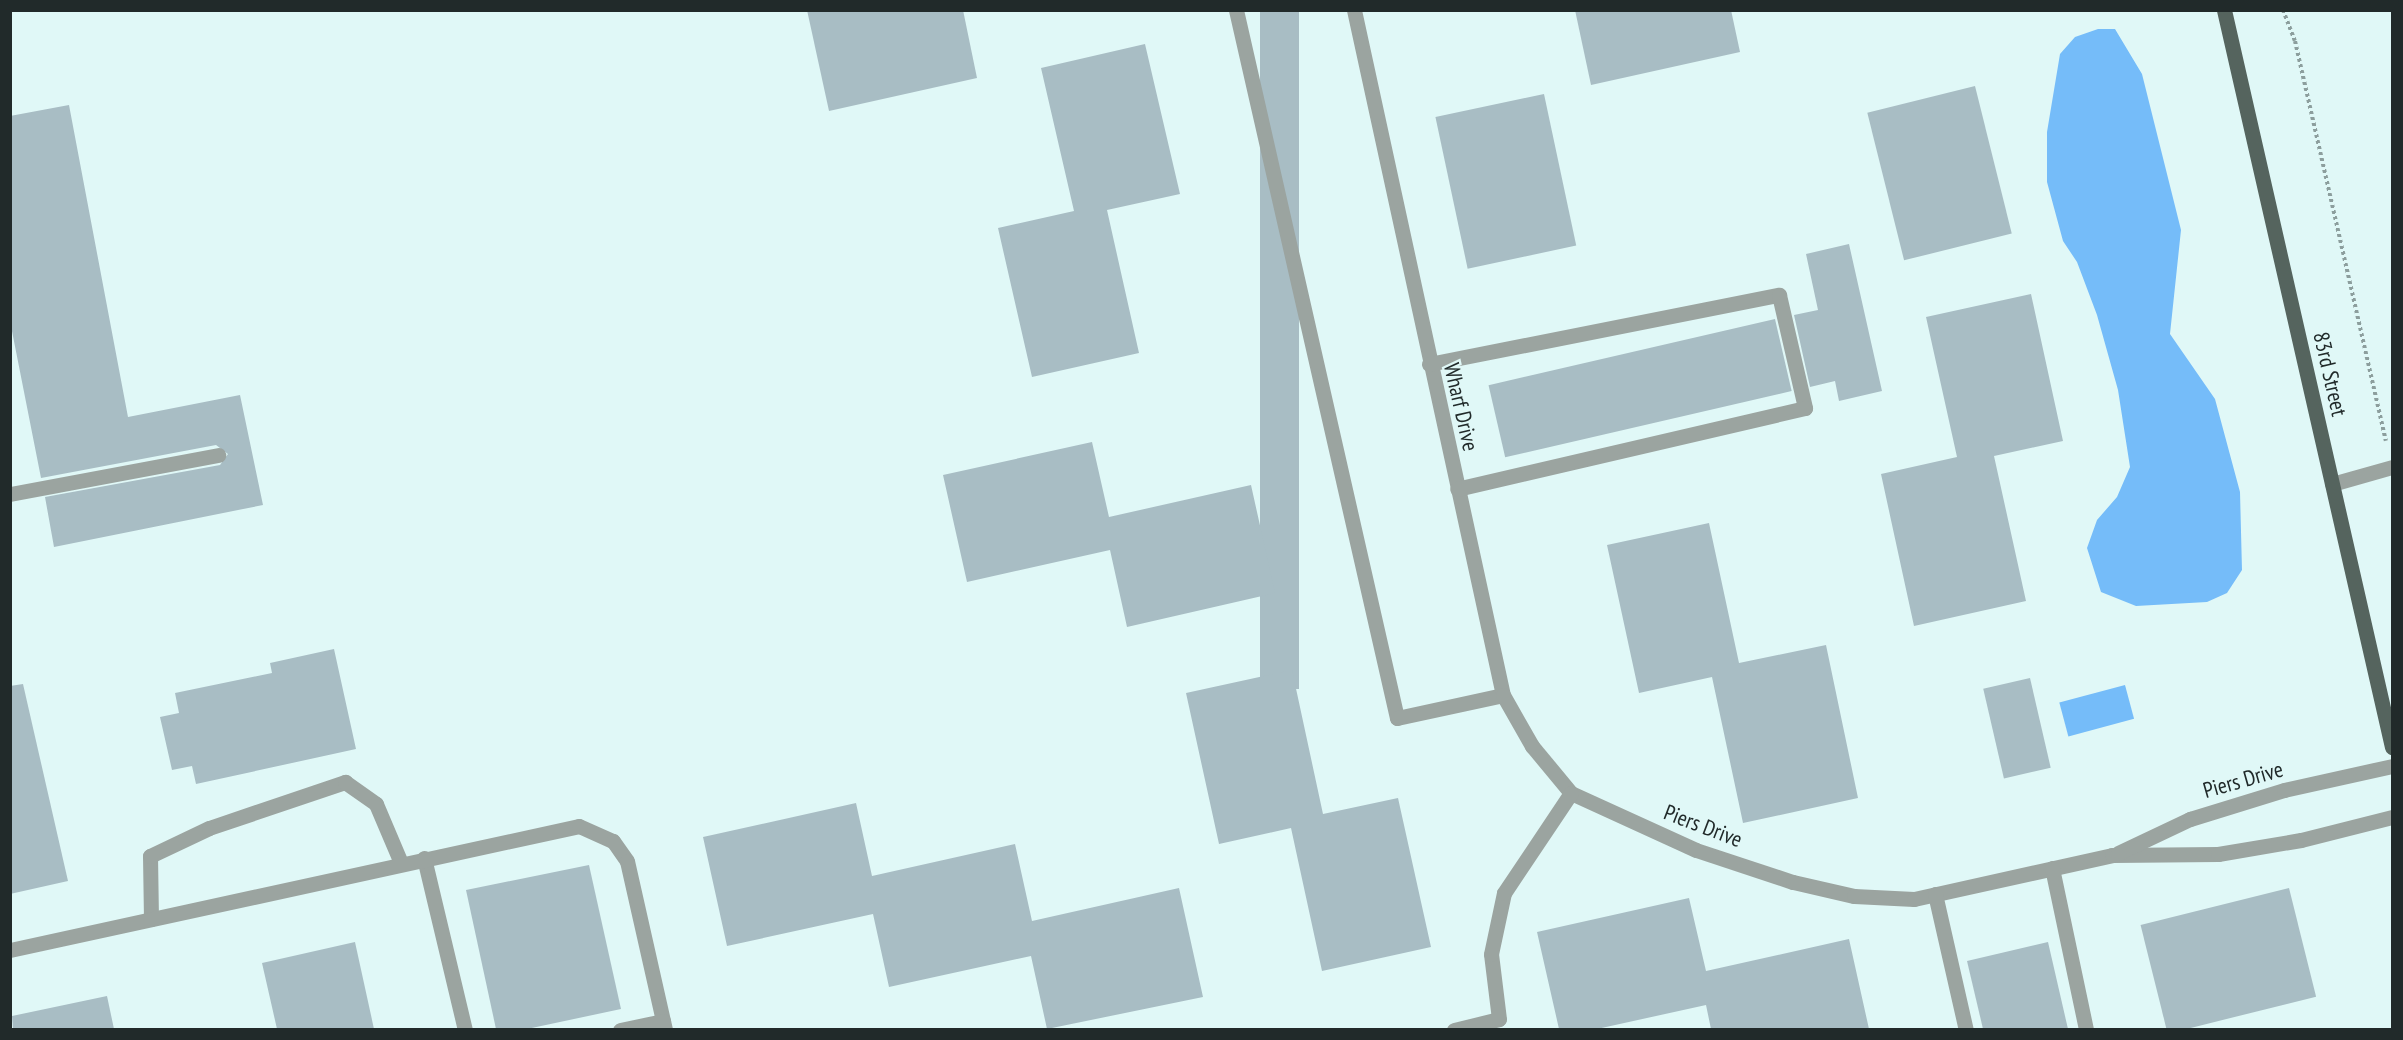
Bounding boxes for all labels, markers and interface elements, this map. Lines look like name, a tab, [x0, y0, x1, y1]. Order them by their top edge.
street label: 83rd Street	[2308, 329, 2352, 419]
street label: Wharf Drive	[1438, 360, 1484, 454]
street label: Piers Drive	[2200, 756, 2286, 804]
street label: Piers Drive	[1660, 799, 1746, 853]

